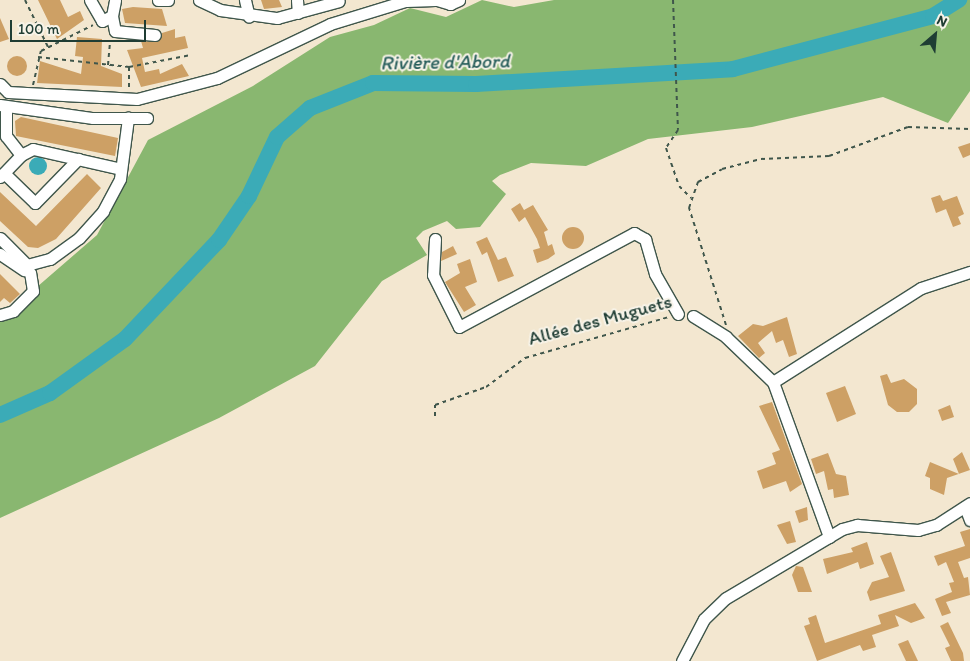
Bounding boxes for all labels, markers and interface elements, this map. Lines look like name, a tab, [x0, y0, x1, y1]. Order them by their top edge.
scale bar	[12, 10, 149, 42]
north arrow	[910, 10, 960, 60]
text: N	[934, 11, 950, 31]
text: 100 m	[18, 20, 59, 38]
water label: Rivière d'Abord	[380, 49, 510, 75]
street label: Allée des Muguets	[526, 290, 674, 350]

